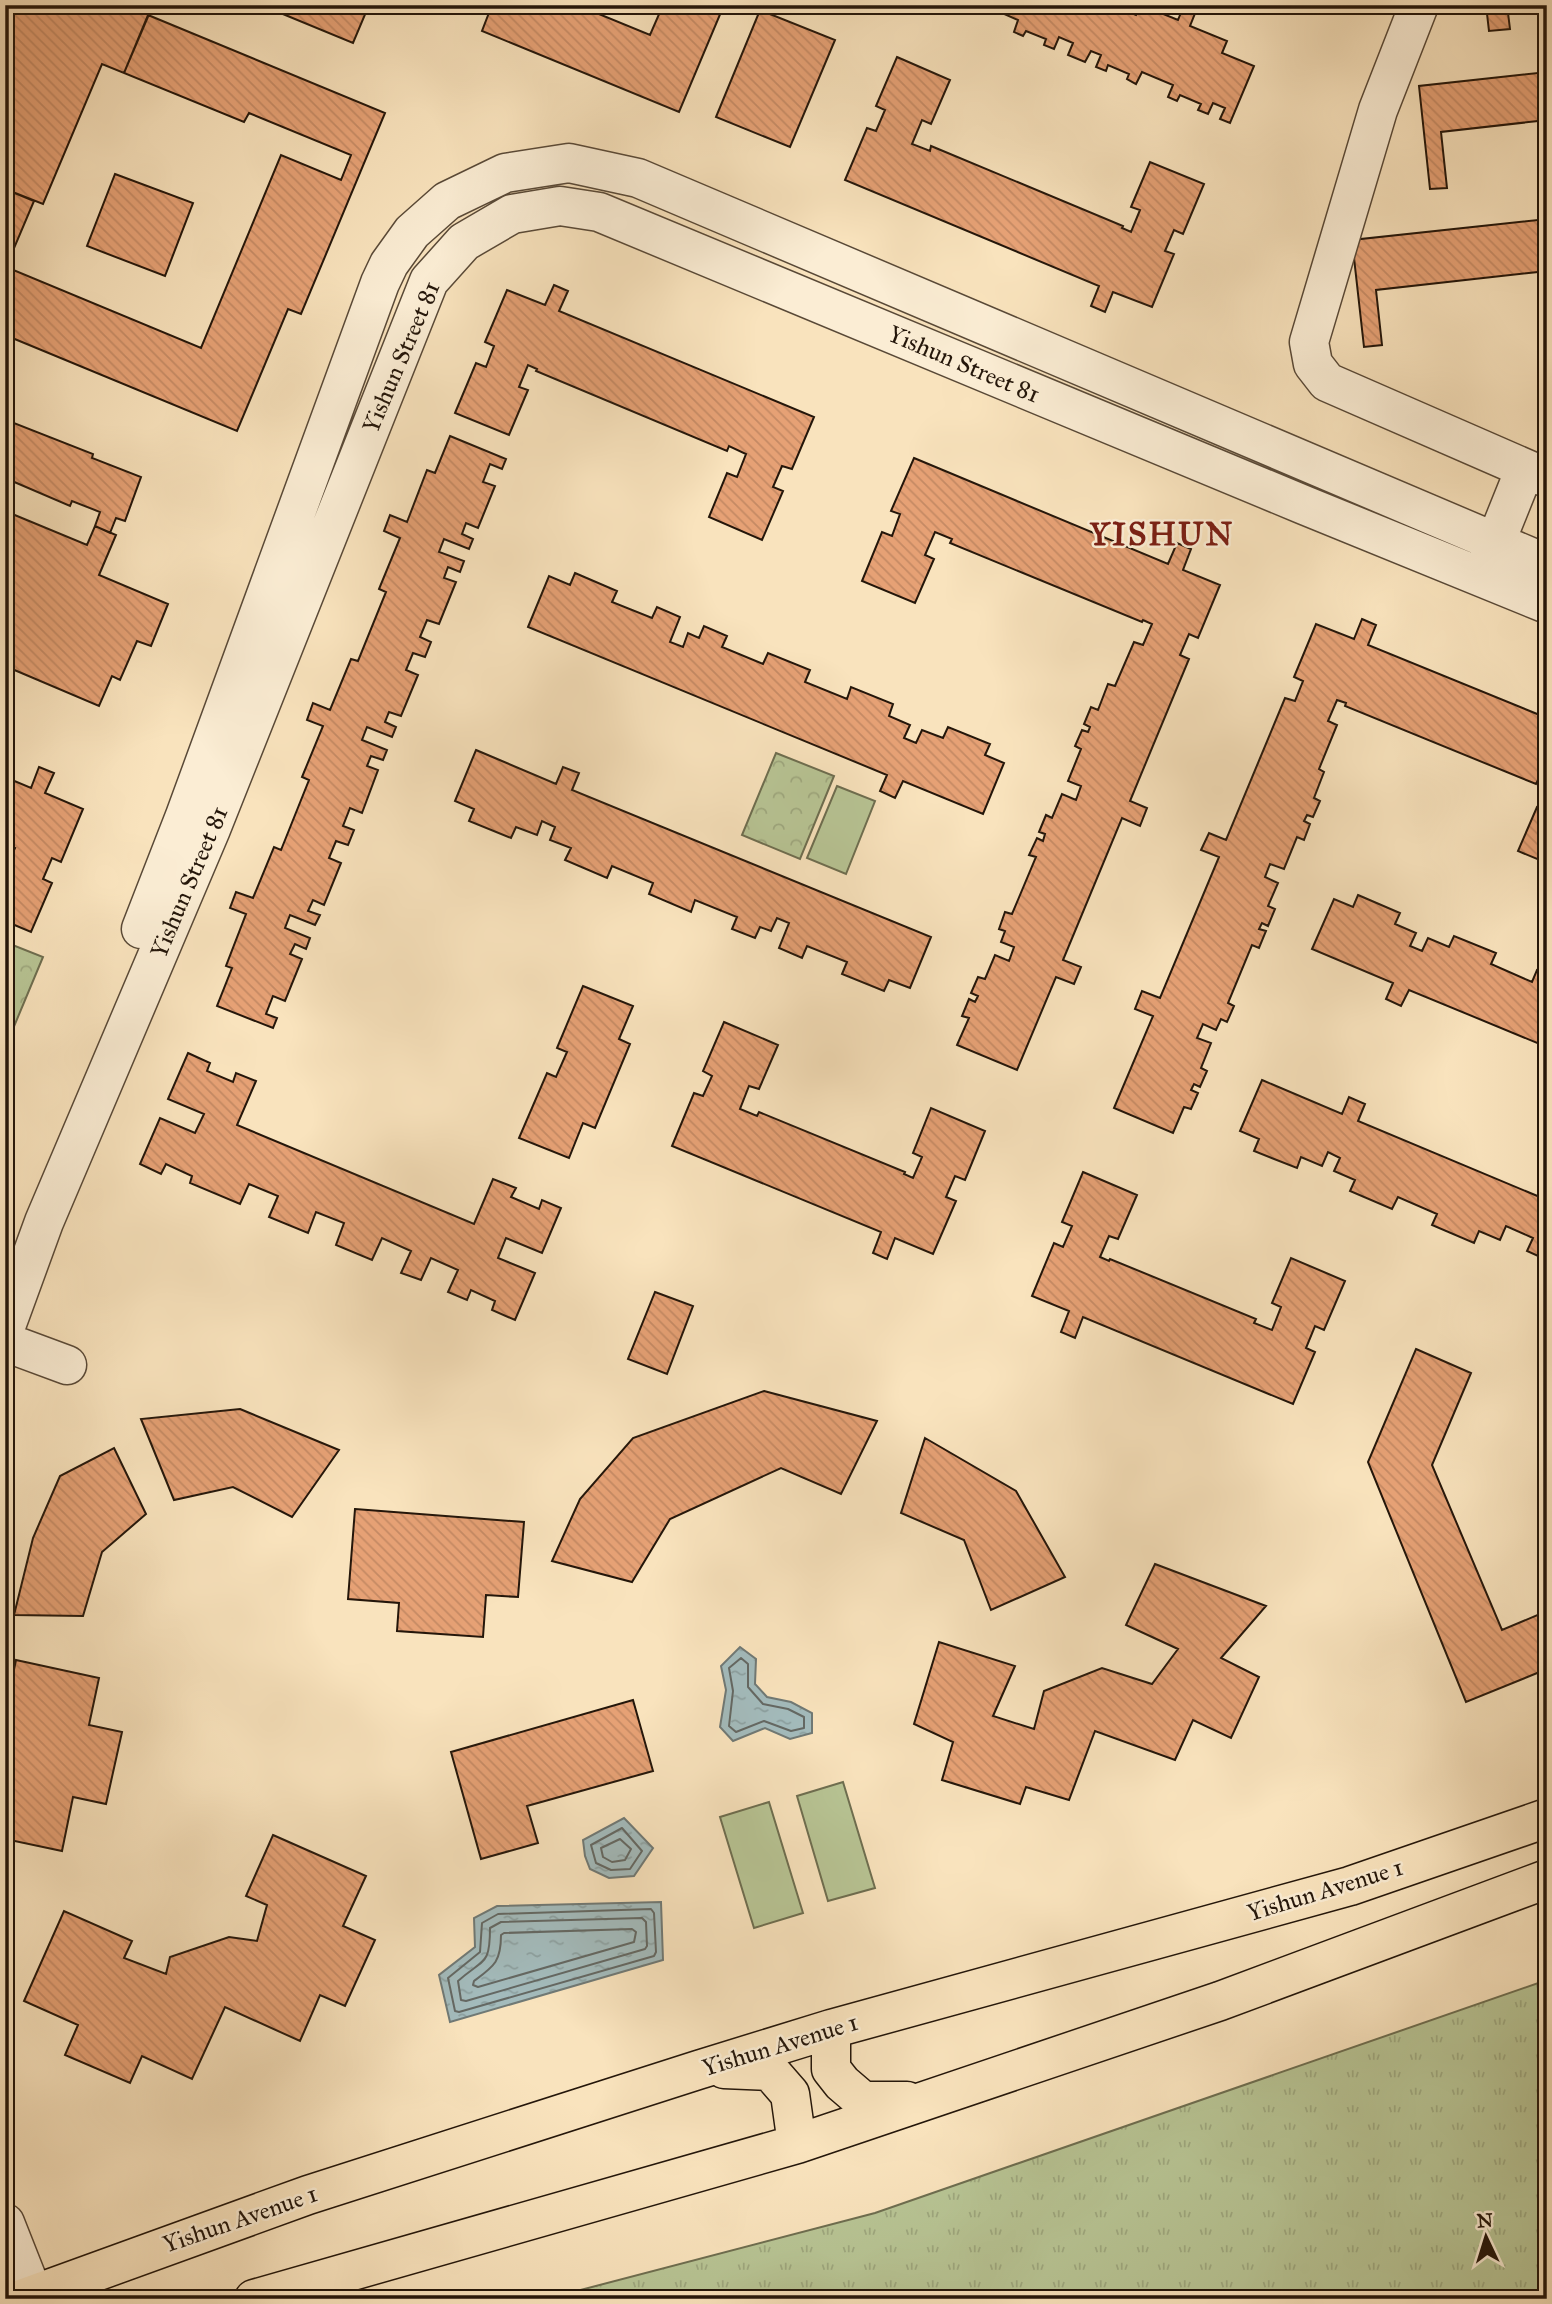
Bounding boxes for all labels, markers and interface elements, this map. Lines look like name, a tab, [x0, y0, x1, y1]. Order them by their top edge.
street label: Yishun Street 81	[356, 277, 446, 437]
street label: Yishun Street 81	[884, 319, 1044, 409]
district label: YISHUN	[1090, 515, 1234, 554]
street label: Yishun Street 81	[144, 802, 234, 962]
street label: Yishun Avenue 1	[1243, 1852, 1407, 1928]
street label: Yishun Avenue 1	[698, 2007, 862, 2083]
street label: Yishun Avenue 1	[159, 2179, 321, 2259]
north arrow	[1450, 2202, 1520, 2272]
text: N	[1476, 2209, 1494, 2233]

